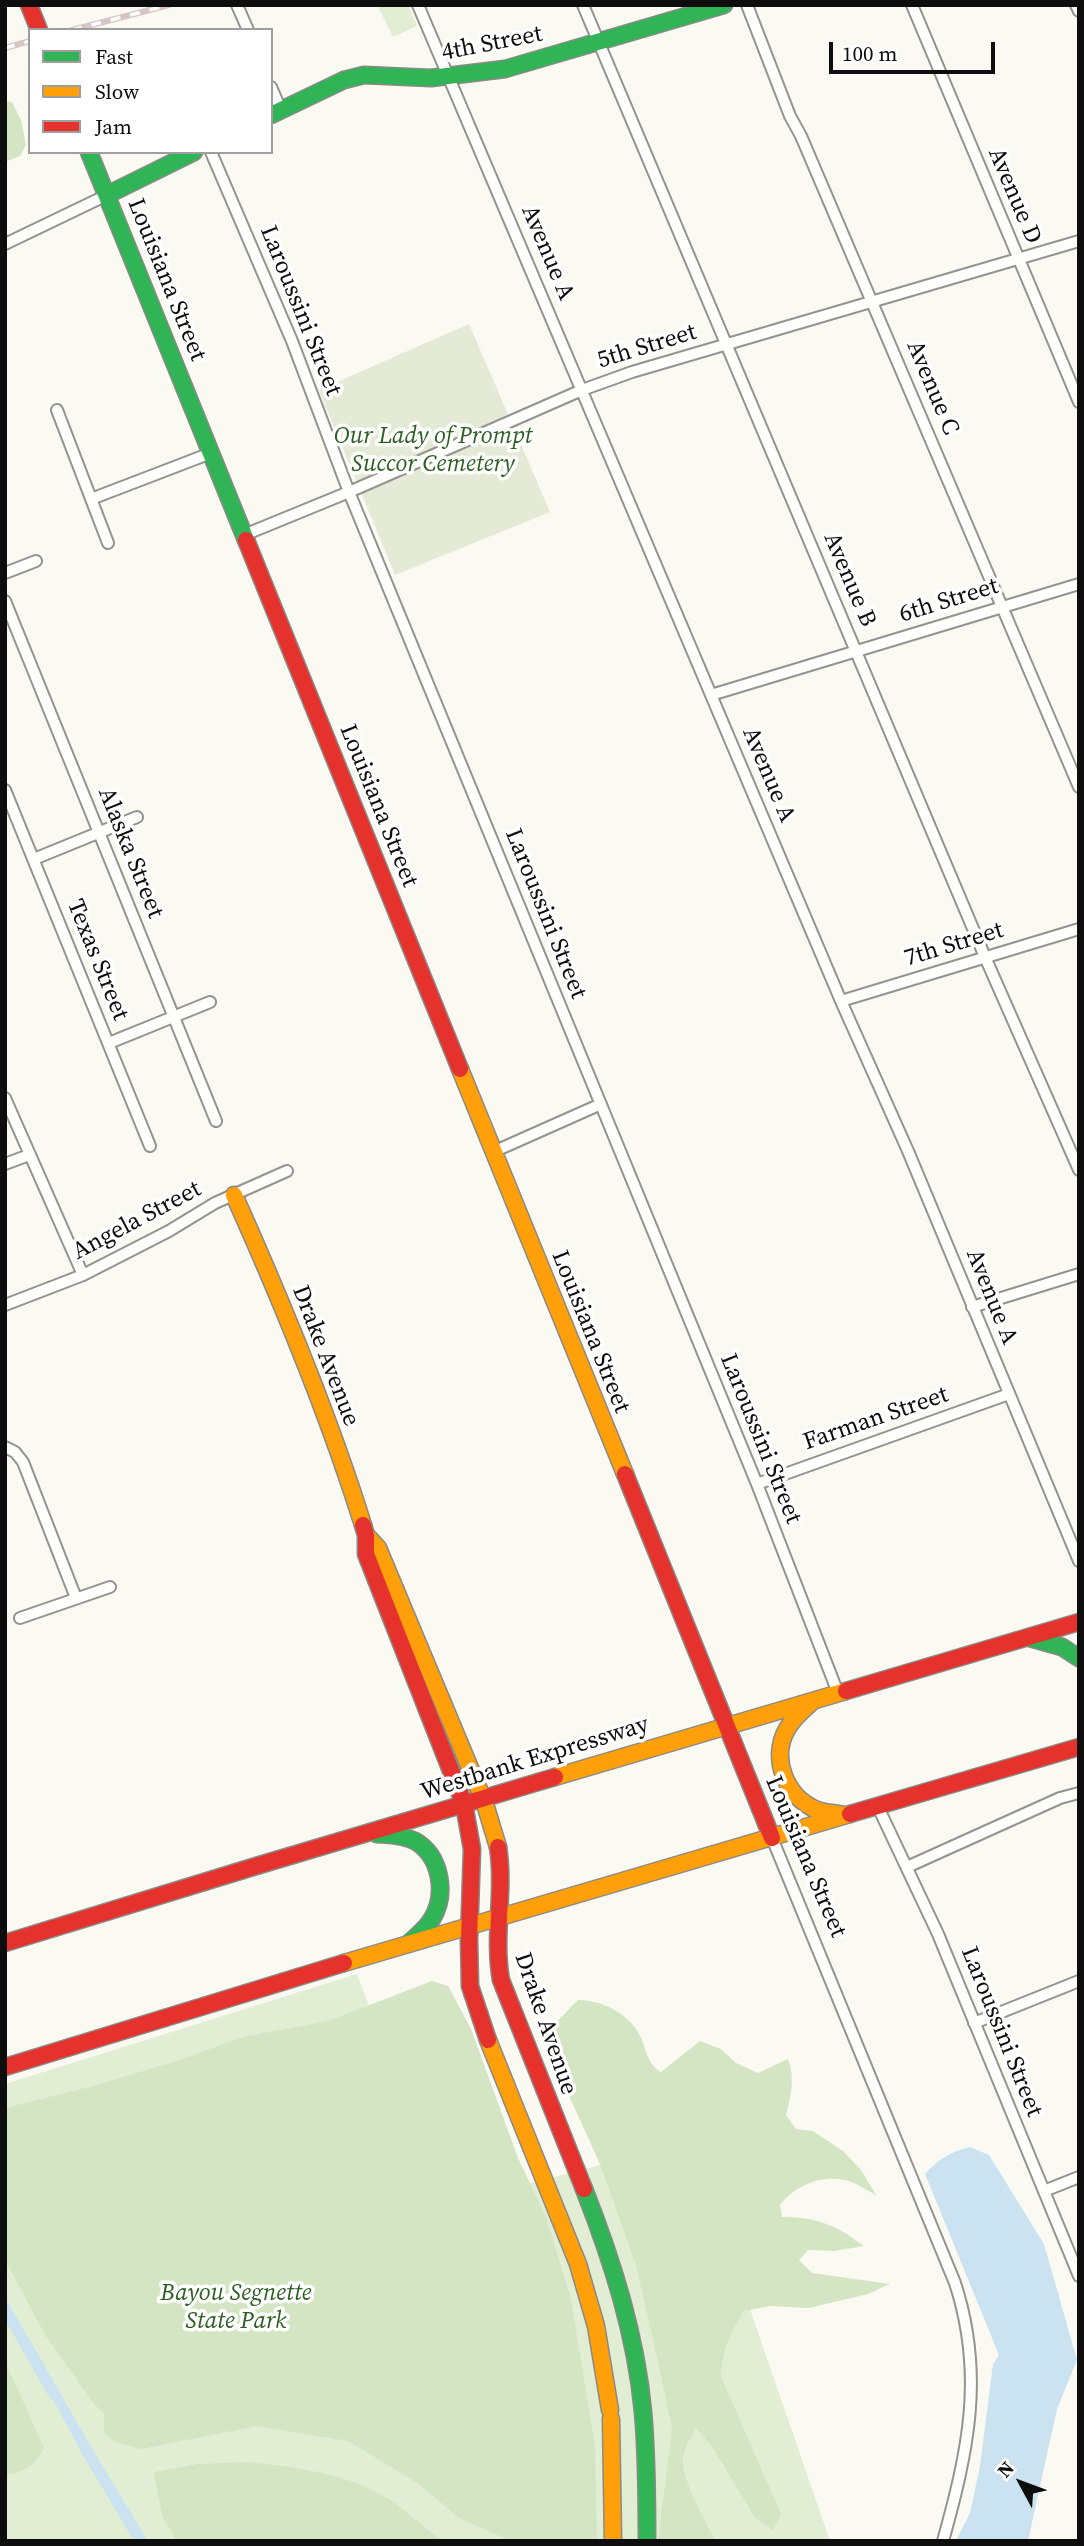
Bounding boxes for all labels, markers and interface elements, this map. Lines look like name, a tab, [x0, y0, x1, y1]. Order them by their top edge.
street label: 4th Street	[439, 20, 545, 68]
legend	[28, 28, 273, 154]
scale bar	[832, 28, 998, 72]
text: 100 m	[842, 39, 897, 68]
text: Fast	[95, 42, 133, 71]
text: Slow	[95, 77, 139, 106]
text: Jam	[95, 112, 132, 141]
street label: Avenue D	[981, 144, 1047, 248]
street label: Louisiana Street	[120, 195, 212, 365]
street label: Avenue A	[514, 201, 580, 305]
street label: Laroussini Street	[253, 222, 347, 400]
street label: 5th Street	[594, 318, 700, 376]
street label: Avenue C	[899, 337, 965, 439]
park label: Our Lady of Prompt Succor Cemetery	[334, 423, 532, 479]
street label: Avenue B	[816, 529, 882, 631]
street label: 6th Street	[896, 572, 1002, 630]
street label: Louisiana Street	[332, 721, 424, 891]
street label: Avenue A	[735, 723, 801, 827]
street label: Alaska Street	[91, 784, 169, 922]
street label: Laroussini Street	[498, 825, 592, 1003]
street label: Texas Street	[60, 895, 134, 1025]
street label: 7th Street	[901, 916, 1007, 974]
street label: Angela Street	[68, 1175, 206, 1267]
street label: Avenue A	[959, 1245, 1023, 1349]
street label: Louisiana Street	[544, 1247, 636, 1417]
street label: Drake Avenue	[285, 1282, 365, 1430]
street label: Laroussini Street	[713, 1350, 807, 1528]
street label: Farman Street	[800, 1381, 952, 1457]
street label: Westbank Expressway	[418, 1711, 652, 1807]
street label: Louisiana Street	[758, 1772, 852, 1942]
street label: Laroussini Street	[954, 1943, 1048, 2121]
street label: Drake Avenue	[507, 1949, 583, 2099]
park label: Bayou Segnette State Park	[160, 2280, 312, 2336]
north arrow	[986, 2448, 1056, 2518]
text: N	[991, 2455, 1020, 2483]

